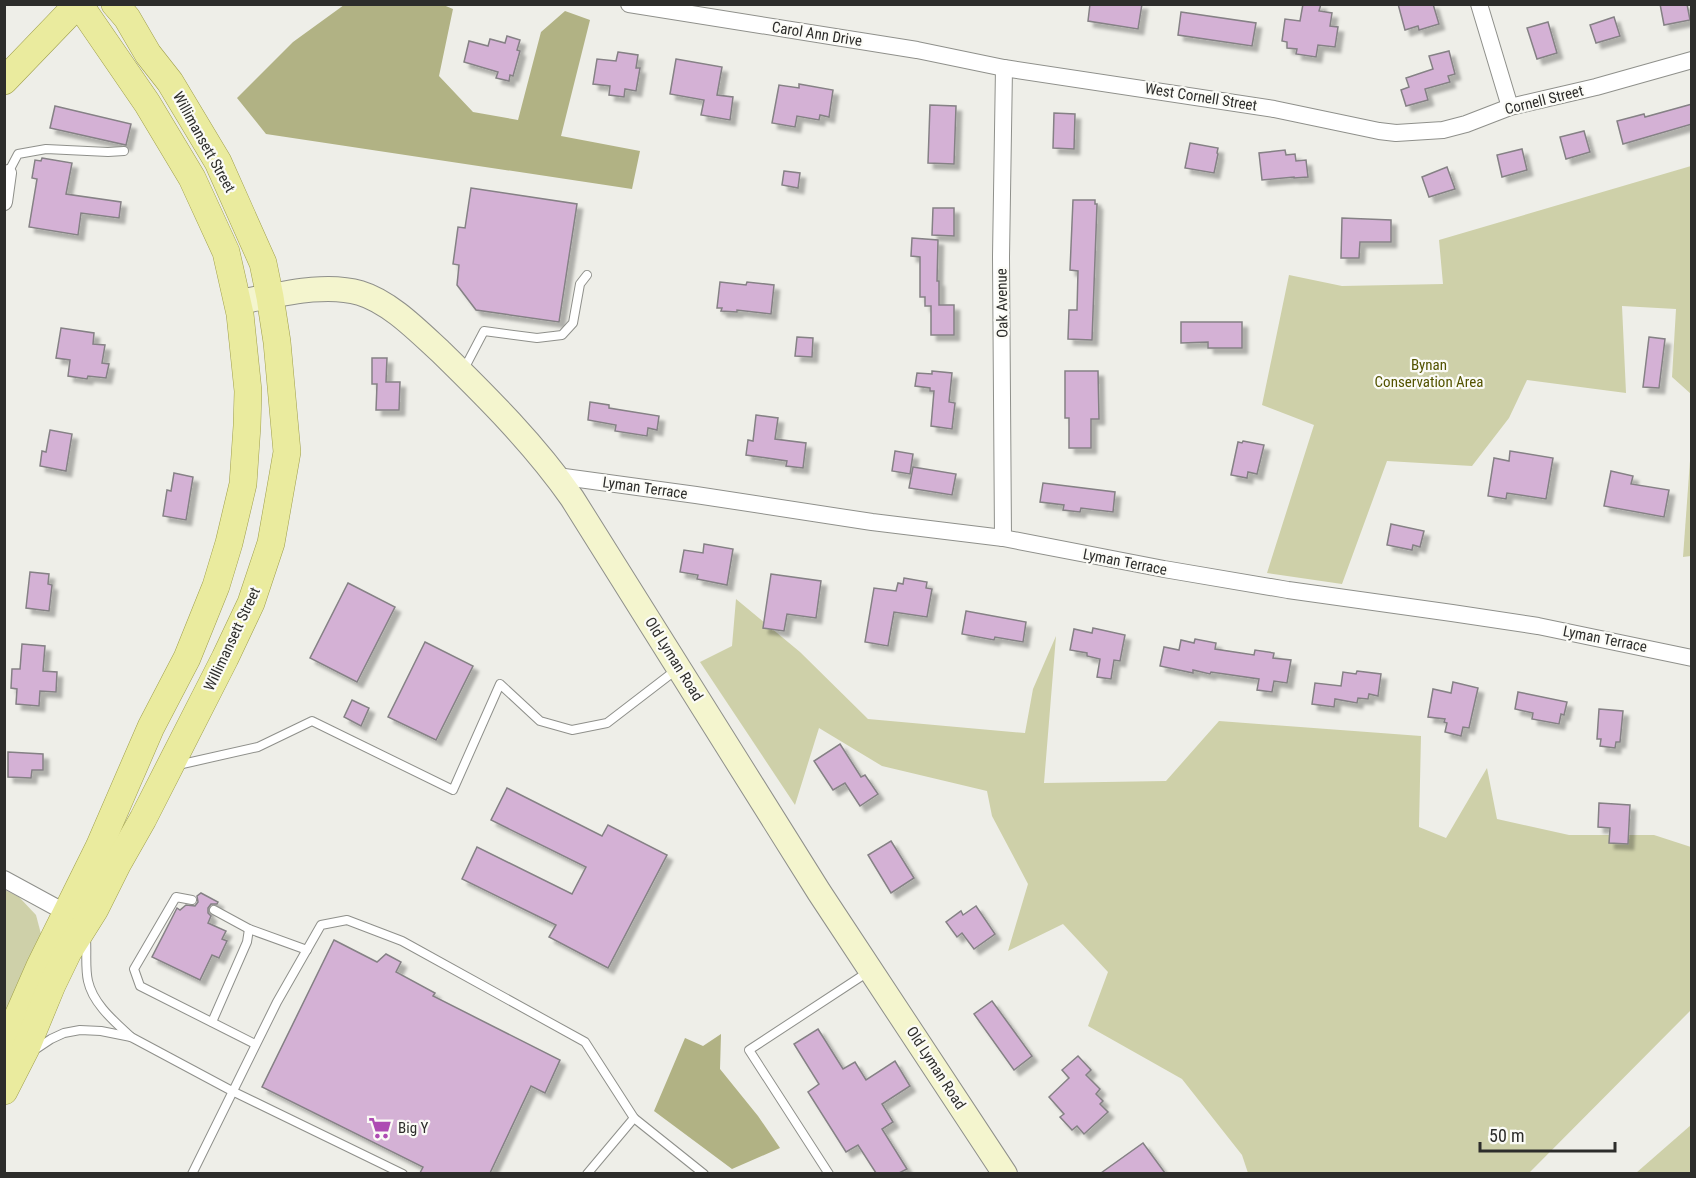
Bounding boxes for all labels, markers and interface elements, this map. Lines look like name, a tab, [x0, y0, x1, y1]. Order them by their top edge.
street label: Carol Ann Drive	[771, 18, 863, 50]
street label: West Cornell Street	[1144, 79, 1258, 115]
street label: Cornell Street	[1503, 82, 1585, 118]
street label: Willimansett Street	[169, 89, 239, 195]
street label: Oak Avenue	[992, 268, 1012, 338]
park label: Bynan Conservation Area	[1375, 356, 1483, 391]
street label: Lyman Terrace	[601, 473, 689, 503]
street label: Lyman Terrace	[1081, 545, 1169, 579]
street label: Willimansett Street	[200, 584, 264, 694]
street label: Old Lyman Road	[641, 614, 707, 704]
street label: Lyman Terrace	[1561, 622, 1649, 656]
street label: Old Lyman Road	[903, 1023, 969, 1113]
supermarket icon: Big Y	[367, 1115, 393, 1141]
scale bar	[1480, 1115, 1615, 1153]
place label: Big Y	[398, 1119, 428, 1137]
text: 50 m	[1489, 1125, 1524, 1146]

